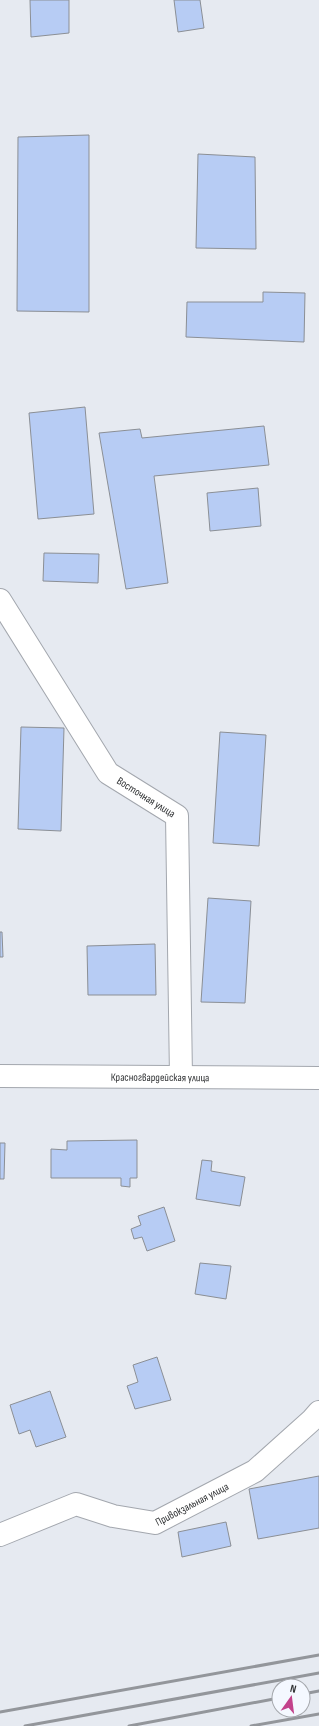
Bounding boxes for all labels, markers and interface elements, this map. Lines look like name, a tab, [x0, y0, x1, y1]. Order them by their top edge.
street label: Восточная улица	[114, 774, 178, 820]
street label: Красногвардейская улица	[111, 1071, 209, 1084]
street label: Привокзальная улица	[153, 1480, 231, 1529]
north arrow	[271, 1678, 311, 1718]
text: N	[289, 1682, 298, 1696]

